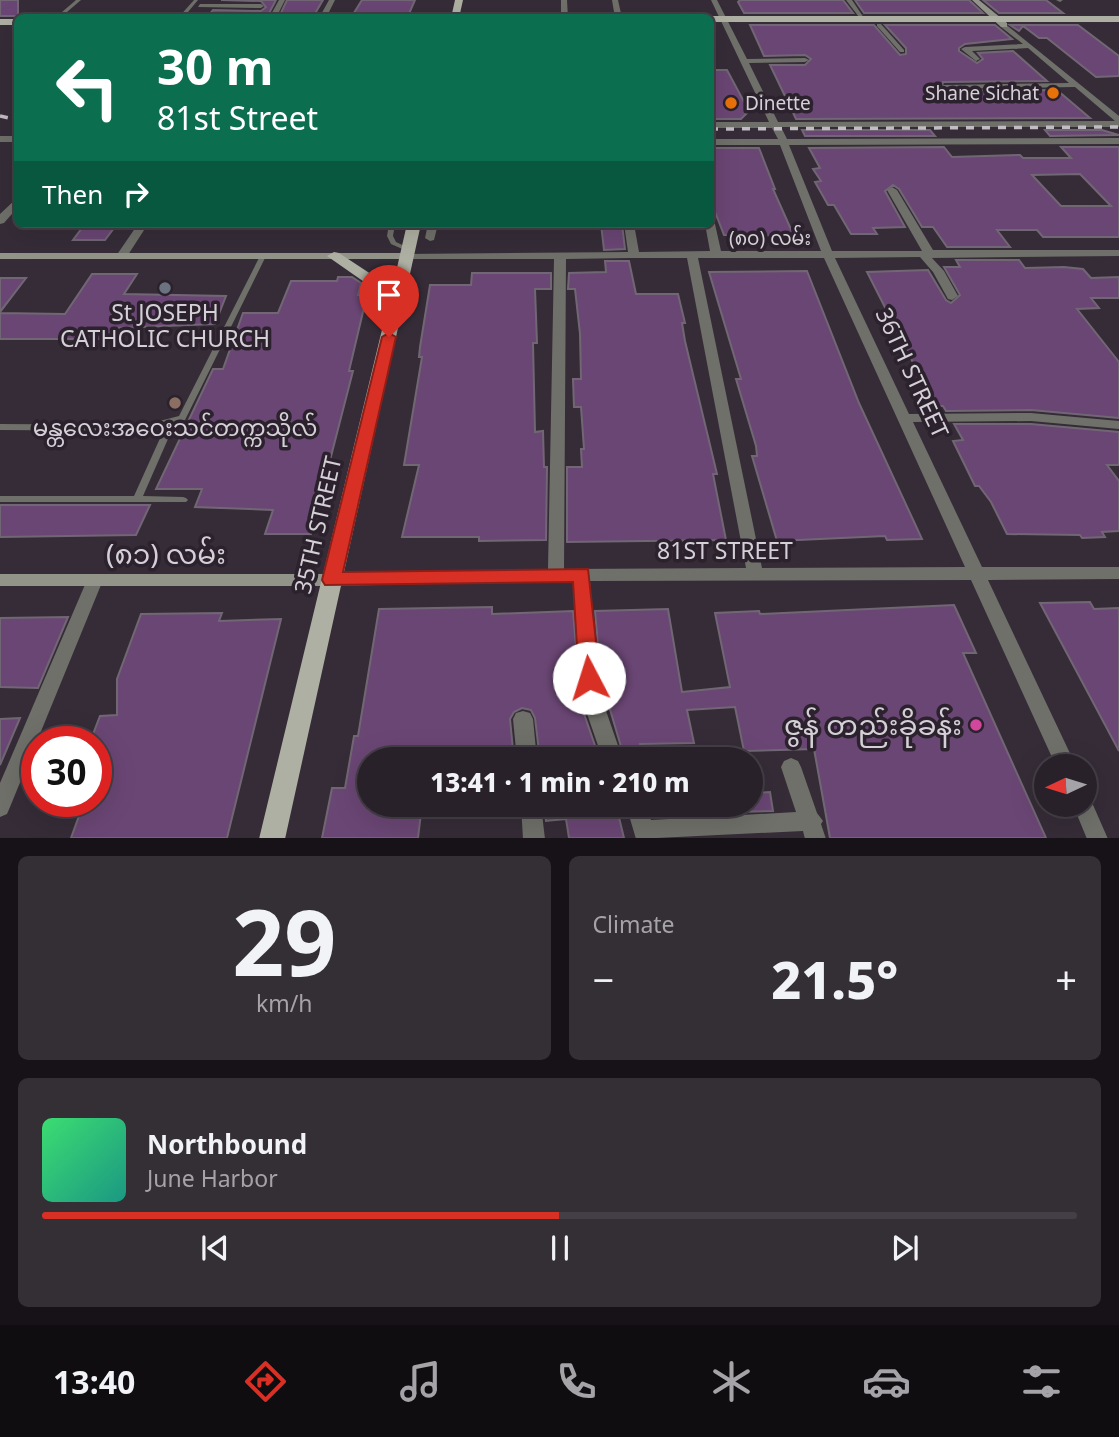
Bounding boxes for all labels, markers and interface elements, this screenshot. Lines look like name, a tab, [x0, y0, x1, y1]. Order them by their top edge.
text: 30 m	[157, 33, 274, 99]
icon: left	[42, 42, 133, 133]
place label: Shane Sichat	[925, 80, 1039, 106]
marker: Shane Sichat	[1045, 85, 1061, 101]
place label: Dinette	[745, 90, 811, 116]
marker: Dinette	[723, 95, 739, 111]
text: 81st Street	[157, 96, 318, 139]
icon: right	[117, 175, 155, 213]
text: Then	[42, 176, 103, 212]
street label: (၈၀) လမ်း	[729, 224, 811, 251]
pin	[359, 265, 419, 337]
icon: arrive	[370, 276, 408, 314]
marker: St JOSEPH CATHOLIC CHURCH	[157, 280, 173, 296]
place label: St JOSEPH CATHOLIC CHURCH	[60, 296, 270, 354]
street label: 36TH STREET	[869, 302, 957, 443]
marker: မန္တလေးအဝေးသင်တက္ကသိုလ်	[167, 395, 183, 411]
place label: မန္တလေးအဝေးသင်တက္ကသိုလ်	[33, 411, 317, 447]
street label: 35TH STREET	[286, 453, 348, 597]
street label: (၈၁) လမ်း	[106, 534, 226, 572]
street label: 81ST STREET	[657, 534, 793, 566]
position arrow	[552, 641, 626, 715]
place label: ဇွန် တည်းခိုခန်း	[784, 705, 962, 748]
marker: ဇွန် တည်းခိုခန်း	[968, 717, 984, 733]
speed limit sign: 30	[21, 726, 112, 817]
north arrow	[1034, 754, 1097, 817]
map controls	[1034, 754, 1097, 817]
text: 13:41 · 1 min · 210 m	[430, 764, 690, 800]
text: 29	[232, 879, 336, 1003]
text: Climate	[593, 908, 675, 940]
text: 21.5°	[771, 943, 898, 1014]
text: −	[593, 953, 614, 1005]
text: +	[1055, 953, 1077, 1005]
text: km/h	[256, 987, 313, 1019]
text: Northbound	[147, 1126, 307, 1162]
text: June Harbor	[147, 1162, 278, 1194]
icon: previous	[196, 1229, 234, 1267]
icon: pause	[541, 1229, 579, 1267]
icon: next	[886, 1229, 924, 1267]
icon: directions	[241, 1357, 290, 1406]
icon: music	[396, 1357, 445, 1406]
icon: phone	[552, 1357, 601, 1406]
icon: climate	[707, 1357, 756, 1406]
icon: car	[862, 1357, 911, 1406]
icon: filters	[1017, 1357, 1066, 1406]
text: 13:40	[53, 1360, 135, 1403]

